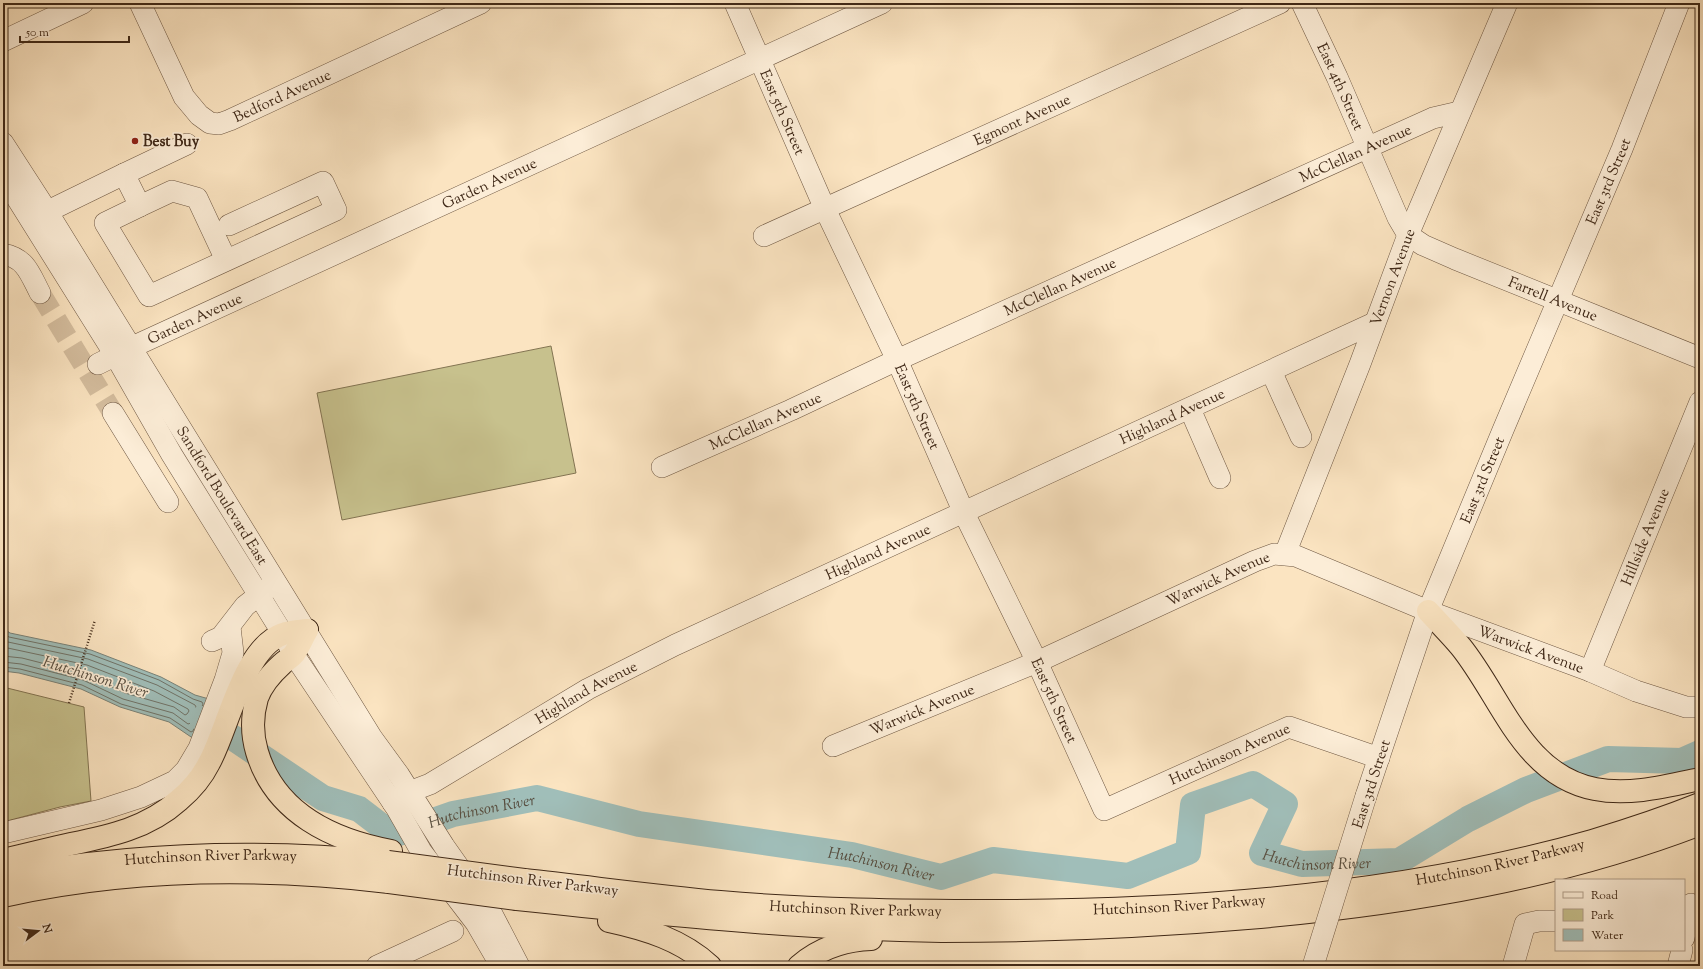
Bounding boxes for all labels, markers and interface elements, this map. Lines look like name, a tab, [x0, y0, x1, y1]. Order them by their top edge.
scale bar	[20, 18, 129, 44]
text: 50 m	[25, 24, 49, 42]
street label: East 4th Street	[1310, 40, 1368, 134]
street label: Bedford Avenue	[230, 65, 335, 129]
street label: East 5th Street	[753, 67, 809, 159]
street label: Egmont Avenue	[971, 90, 1074, 152]
street label: McClellan Avenue	[1296, 120, 1415, 189]
place label: Best Buy	[143, 132, 200, 153]
marker: Best Buy	[130, 136, 140, 146]
street label: East 3rd Street	[1582, 136, 1637, 229]
street label: Garden Avenue	[439, 154, 541, 215]
street label: Vernon Avenue	[1366, 226, 1422, 329]
street label: McClellan Avenue	[1001, 253, 1120, 322]
street label: Farrell Avenue	[1505, 273, 1600, 328]
street label: Garden Avenue	[145, 289, 246, 351]
street label: East 5th Street	[888, 361, 944, 453]
street label: Highland Avenue	[1117, 384, 1229, 451]
street label: McClellan Avenue	[706, 388, 825, 457]
street label: Sandford Boulevard East	[170, 423, 272, 570]
street label: East 3rd Street	[1456, 434, 1511, 527]
street label: Hillside Avenue	[1617, 486, 1676, 589]
street label: Highland Avenue	[822, 520, 935, 586]
street label: Warwick Avenue	[1163, 547, 1273, 613]
street label: Warwick Avenue	[1474, 621, 1587, 680]
water label: Hutchinson River	[40, 651, 151, 705]
street label: East 5th Street	[1025, 655, 1081, 747]
street label: Highland Avenue	[532, 657, 641, 730]
street label: Warwick Avenue	[867, 680, 978, 742]
street label: Hutchinson Avenue	[1166, 719, 1294, 791]
street label: East 3rd Street	[1348, 737, 1397, 832]
water label: Hutchinson River	[425, 790, 538, 836]
street label: Hutchinson River Parkway	[1414, 834, 1588, 892]
water label: Hutchinson River	[826, 843, 937, 889]
water label: Hutchinson River	[1259, 845, 1372, 878]
street label: Hutchinson River Parkway	[124, 846, 298, 872]
street label: Hutchinson River Parkway	[446, 861, 620, 902]
legend	[1555, 879, 1685, 951]
text: Road	[1591, 887, 1618, 905]
street label: Hutchinson River Parkway	[1093, 890, 1267, 922]
street label: Hutchinson River Parkway	[769, 897, 942, 923]
text: Park	[1591, 907, 1614, 925]
north arrow	[18, 911, 58, 951]
text: N	[37, 921, 56, 935]
text: Water	[1591, 927, 1624, 945]

